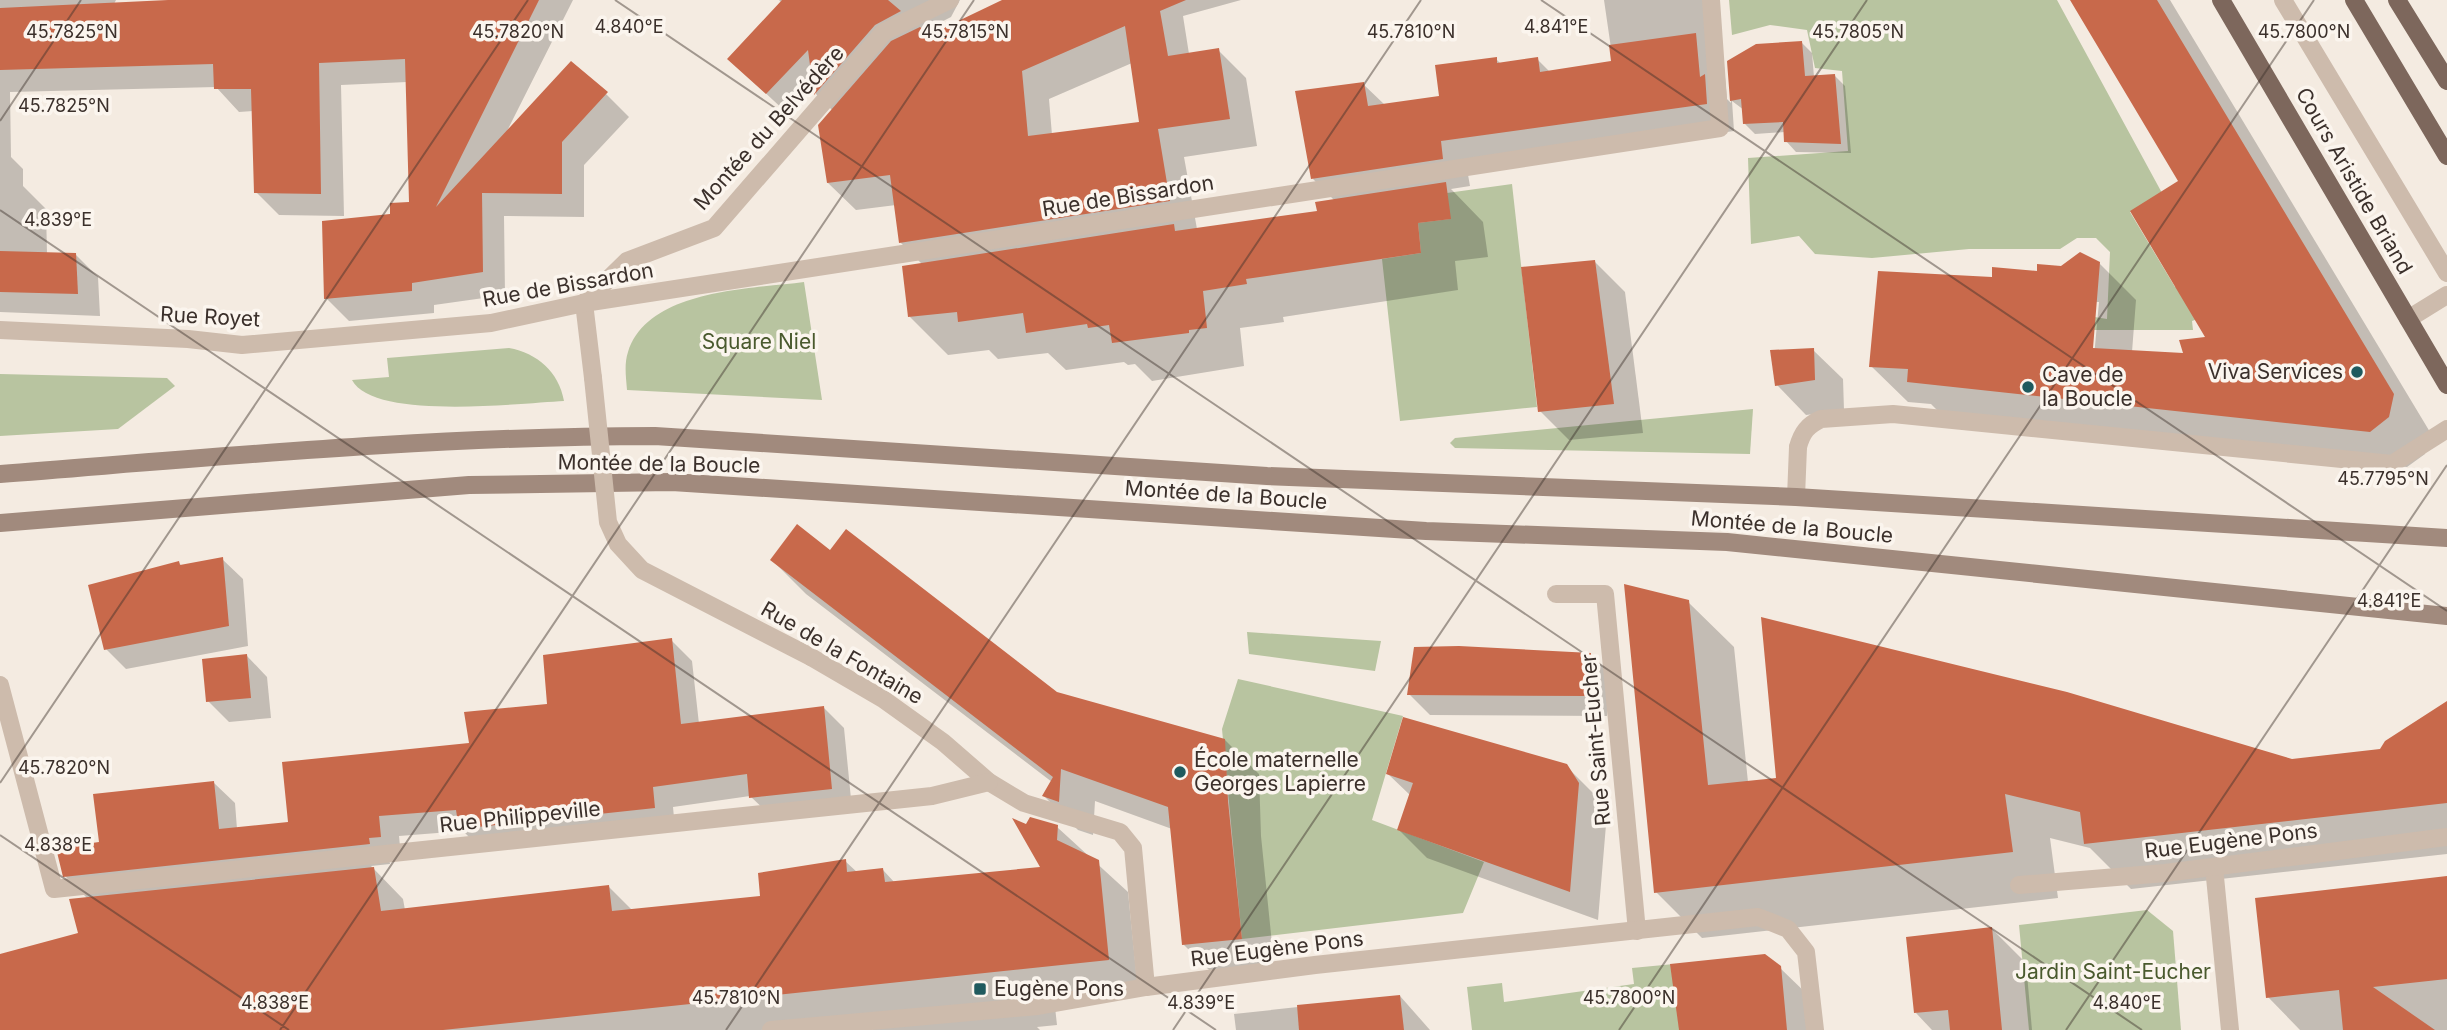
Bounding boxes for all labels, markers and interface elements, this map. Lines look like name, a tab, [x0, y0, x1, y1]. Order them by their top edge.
text: 4.840°E	[595, 16, 663, 37]
text: 4.841°E	[1524, 16, 1588, 37]
text: 45.7825°N	[26, 21, 118, 42]
text: 45.7820°N	[472, 21, 564, 42]
text: 45.7815°N	[921, 21, 1009, 42]
text: 45.7810°N	[1367, 21, 1455, 42]
text: 45.7805°N	[1812, 21, 1904, 42]
text: 45.7800°N	[2258, 21, 2350, 42]
street label: Montée du Belvédère	[688, 41, 849, 215]
street label: Cours Aristide Briand	[2291, 83, 2418, 278]
text: 45.7825°N	[18, 95, 110, 116]
street label: Rue de Bissardon	[1040, 170, 1215, 221]
text: 4.839°E	[24, 209, 92, 230]
street label: Rue de Bissardon	[480, 257, 655, 312]
street label: Rue Royet	[159, 301, 261, 332]
park label: Square Niel	[702, 329, 816, 354]
place label: Viva Services	[2208, 359, 2343, 384]
place label: Cave de la Boucle	[2042, 362, 2133, 411]
marker: Viva Services	[2349, 364, 2365, 380]
marker: Cave de la Boucle	[2020, 379, 2036, 395]
street label: Montée de la Boucle	[557, 449, 761, 478]
text: 45.7795°N	[2337, 468, 2429, 489]
street label: Montée de la Boucle	[1124, 475, 1328, 514]
street label: Montée de la Boucle	[1690, 505, 1894, 548]
text: 4.841°E	[2357, 590, 2421, 611]
street label: Rue de la Fontaine	[757, 596, 928, 709]
street label: Rue Saint-Eucher	[1576, 653, 1615, 827]
place label: École maternelle Georges Lapierre	[1194, 746, 1366, 796]
text: 45.7820°N	[18, 757, 110, 778]
marker: École maternelle Georges Lapierre	[1172, 764, 1188, 780]
street label: Rue Philippeville	[438, 796, 602, 837]
street label: Rue Eugène Pons	[2143, 817, 2319, 864]
text: 4.838°E	[24, 834, 92, 855]
street label: Rue Eugène Pons	[1189, 925, 1365, 972]
park label: Jardin Saint-Eucher	[2015, 959, 2211, 984]
place label: Eugène Pons	[994, 976, 1124, 1001]
marker: Eugène Pons	[972, 981, 988, 997]
text: 45.7810°N	[692, 987, 780, 1008]
text: 45.7800°N	[1583, 987, 1675, 1008]
text: 4.838°E	[241, 992, 309, 1013]
text: 4.839°E	[1167, 992, 1235, 1013]
text: 4.840°E	[2093, 992, 2161, 1013]

